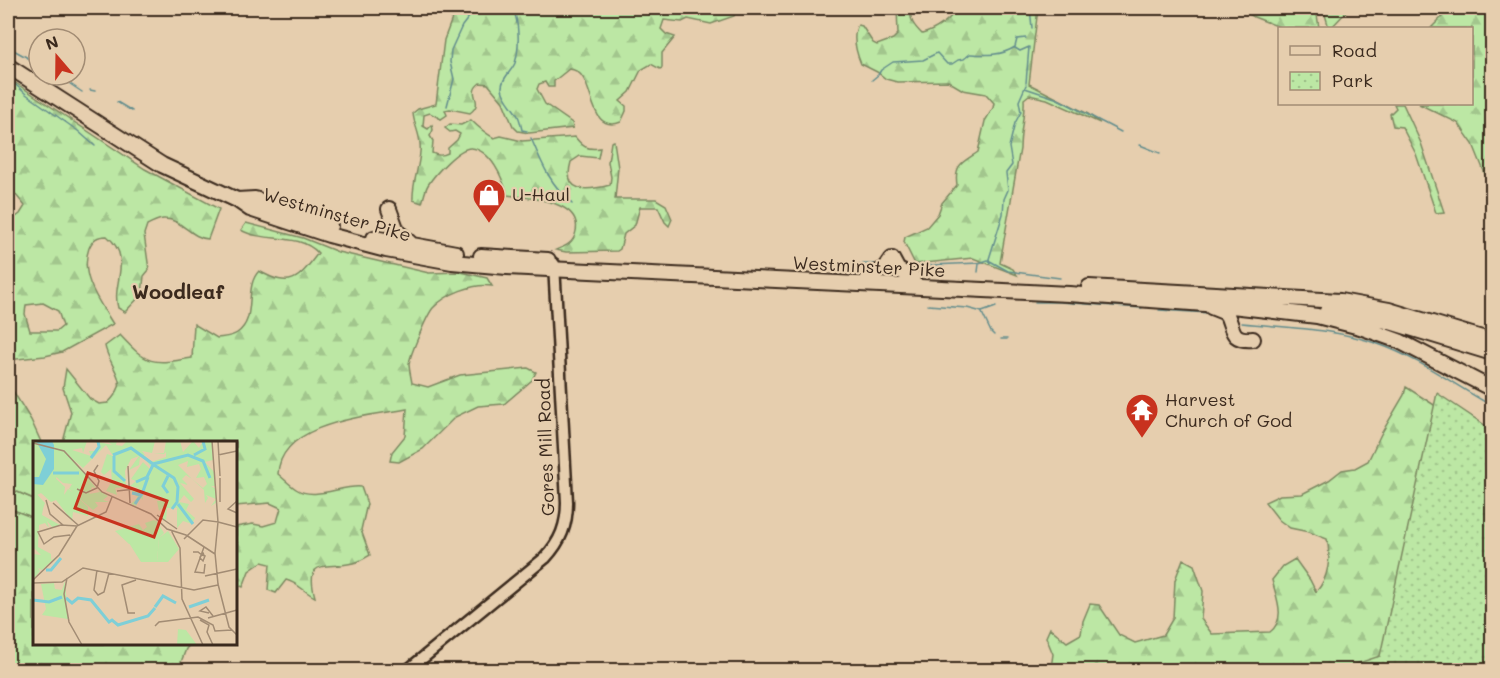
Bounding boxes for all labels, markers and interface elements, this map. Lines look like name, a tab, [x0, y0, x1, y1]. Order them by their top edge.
north arrow	[27, 27, 87, 87]
legend	[1278, 27, 1473, 105]
text: N	[42, 30, 61, 54]
text: Road	[1332, 38, 1377, 62]
text: Park	[1332, 68, 1373, 92]
shop icon: U-Haul	[471, 177, 507, 224]
street label: Westminster Pike	[260, 181, 414, 247]
place label: U-Haul	[512, 182, 570, 206]
street label: Westminster Pike	[792, 250, 946, 282]
district label: Woodleaf	[132, 278, 225, 304]
street label: Gores Mill Road	[531, 378, 559, 517]
place label: Harvest Church of God	[1165, 387, 1292, 432]
temple icon: Harvest Church of God	[1124, 392, 1160, 439]
inset map	[33, 441, 237, 645]

